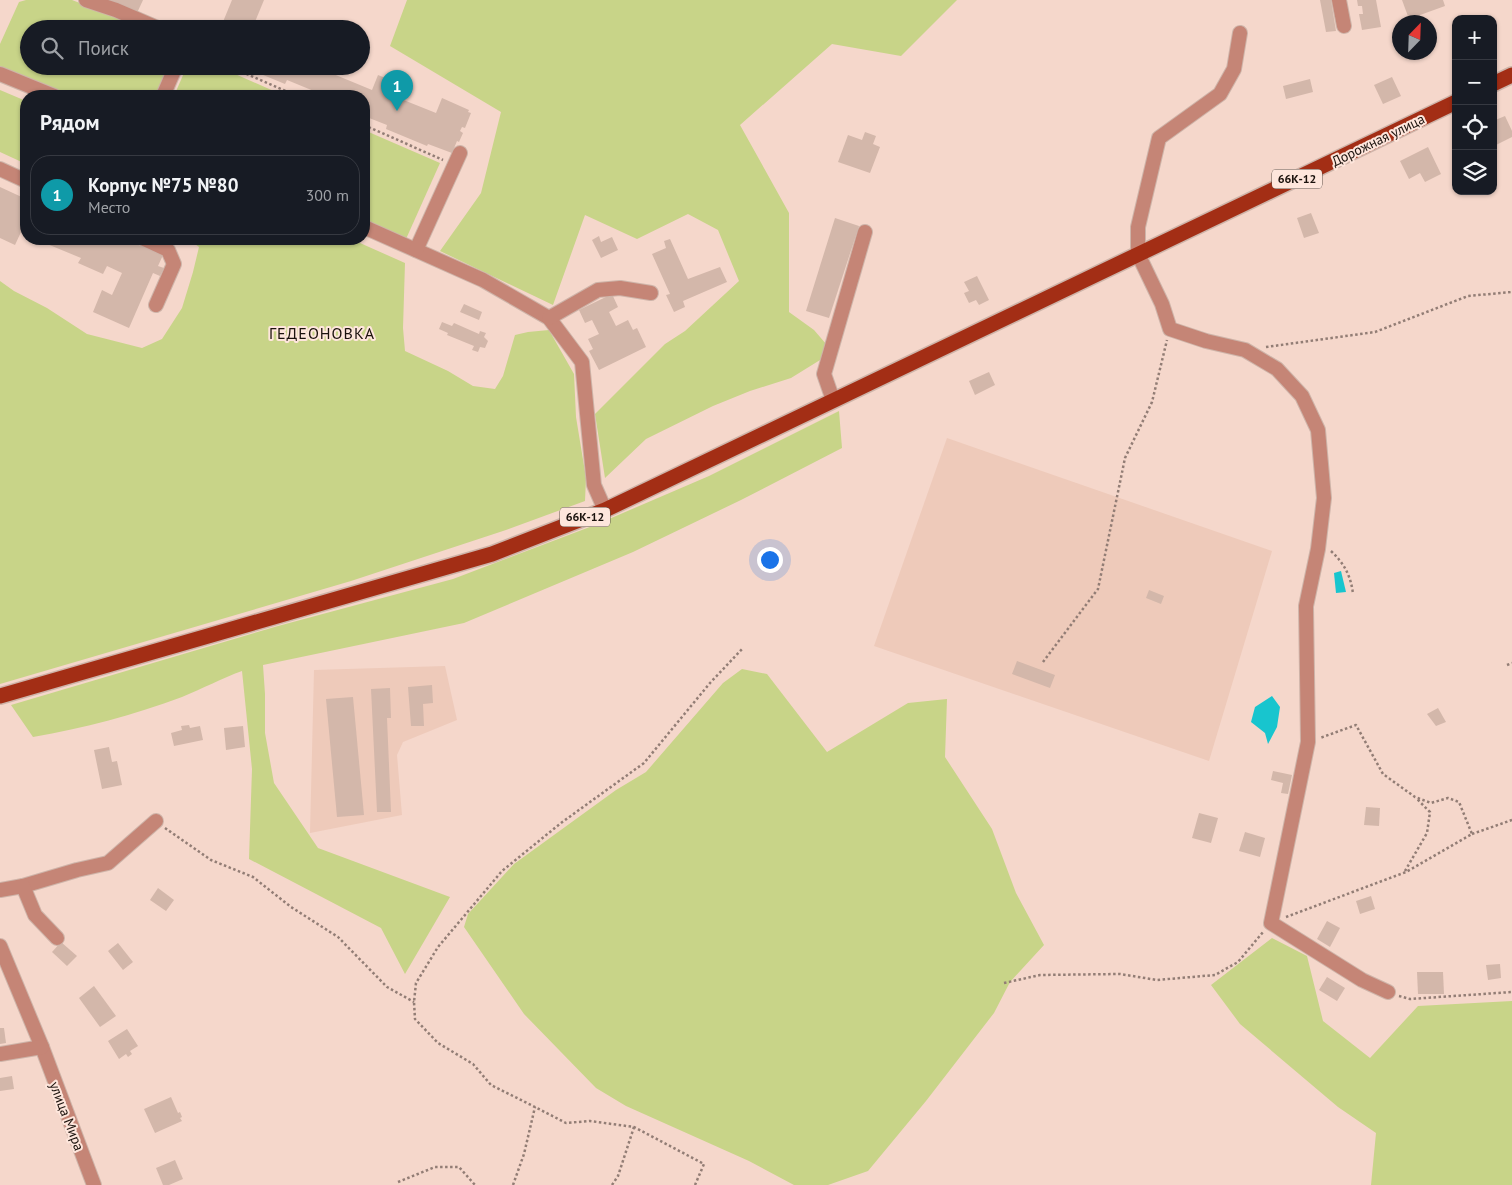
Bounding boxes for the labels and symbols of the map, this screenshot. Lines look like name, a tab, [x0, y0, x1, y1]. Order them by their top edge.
north arrow	[1392, 15, 1437, 60]
pin: 1	[381, 70, 413, 111]
street label: Дорожная улица	[1329, 110, 1428, 170]
road number: 66К-12	[1272, 170, 1322, 188]
district label: ГЕДЕОНОВКА	[269, 323, 375, 343]
road number: 66К-12	[560, 508, 610, 526]
your location	[757, 547, 783, 573]
street label: улица Мира	[46, 1079, 88, 1153]

